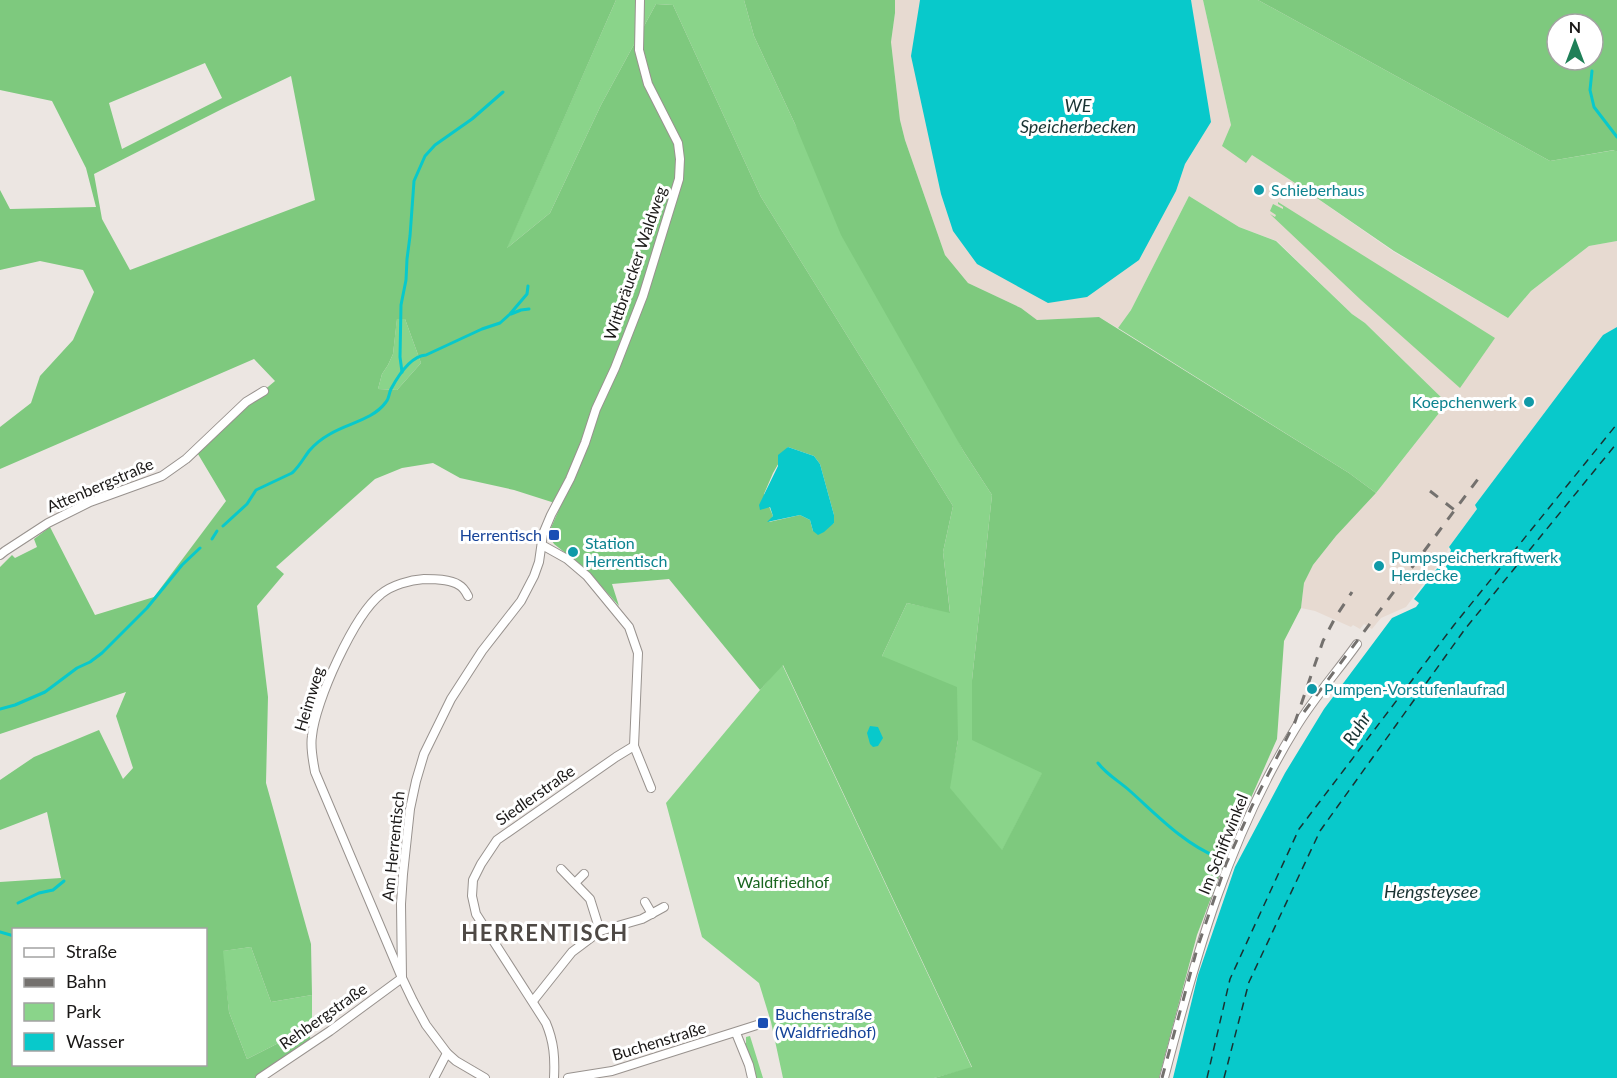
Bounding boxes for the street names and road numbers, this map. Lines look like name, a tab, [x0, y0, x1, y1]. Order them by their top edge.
street label: Wittbräucker Waldweg	[599, 183, 670, 342]
street label: Attenbergstraße	[44, 454, 156, 516]
street label: Heimweg	[290, 664, 327, 733]
street label: Siedlerstraße	[492, 760, 578, 829]
street label: Am Herrentisch	[377, 790, 408, 902]
street label: Im Schiffwinkel	[1194, 791, 1251, 897]
street label: Rehbergstraße	[275, 978, 370, 1053]
street label: Buchenstraße	[610, 1017, 708, 1064]

